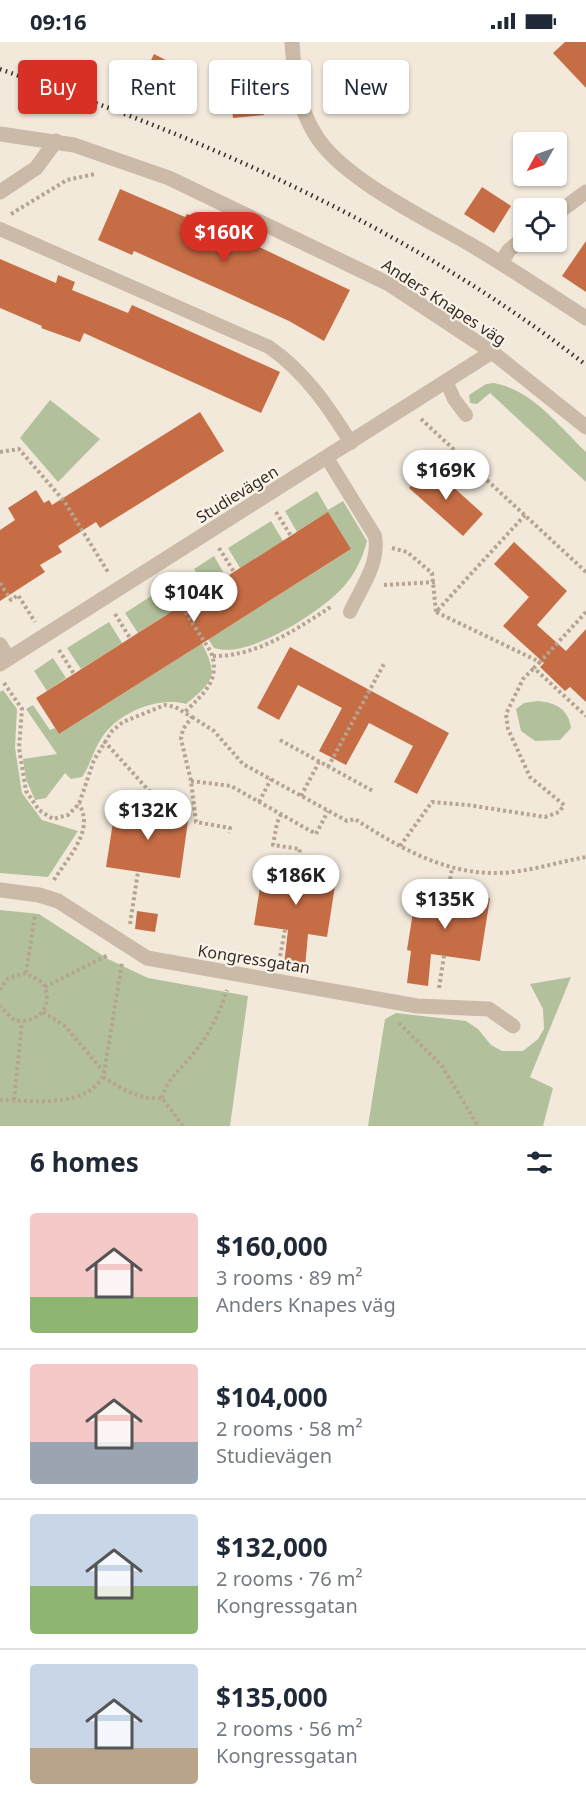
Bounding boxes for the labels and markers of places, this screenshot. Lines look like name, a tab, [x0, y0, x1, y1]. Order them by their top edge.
pin: $160K	[182, 212, 266, 263]
pin: $169K	[404, 450, 488, 501]
pin: $104K	[152, 572, 236, 623]
pin: $132K	[106, 790, 190, 841]
pin: $186K	[254, 855, 338, 906]
pin: $135K	[403, 879, 487, 930]

